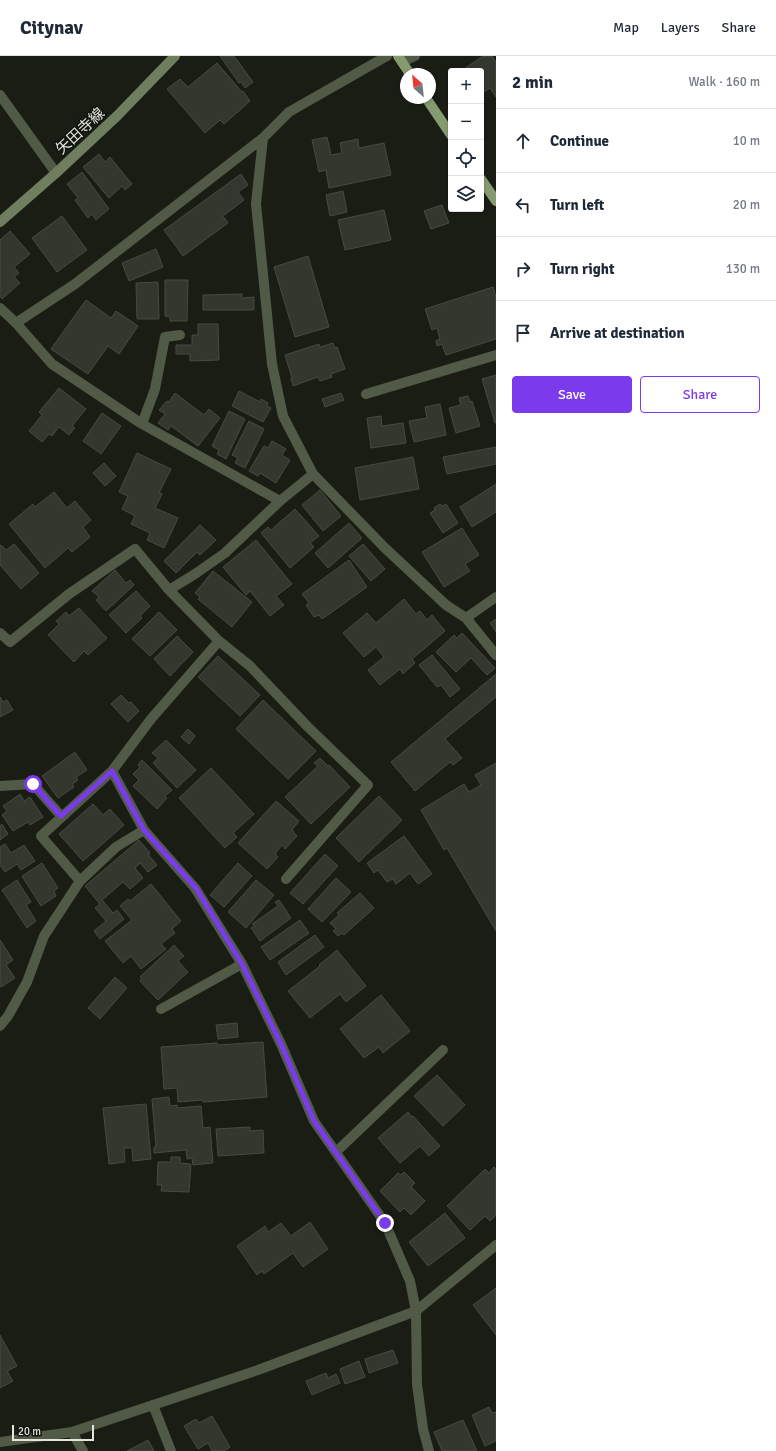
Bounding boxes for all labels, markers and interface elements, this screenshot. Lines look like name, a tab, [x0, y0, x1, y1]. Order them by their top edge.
text: Citynav	[20, 16, 83, 40]
text: Map	[613, 19, 639, 36]
text: Layers	[661, 19, 700, 36]
text: Share	[722, 19, 756, 36]
north arrow	[400, 68, 436, 104]
map controls	[448, 68, 484, 212]
button: +	[448, 68, 484, 104]
text: 2 min	[512, 72, 553, 93]
text: Walk · 160 m	[689, 74, 760, 90]
street label: 矢田寺線	[52, 104, 108, 158]
button: −	[448, 104, 484, 140]
icon: ahead	[512, 130, 534, 152]
text: Continue	[550, 132, 609, 150]
text: 10 m	[733, 133, 760, 149]
button: locate	[448, 140, 484, 176]
button: layers	[448, 176, 484, 212]
icon: left	[512, 194, 534, 216]
text: Turn left	[550, 196, 604, 214]
text: 20 m	[733, 197, 760, 213]
icon: right	[512, 258, 534, 280]
text: Turn right	[550, 260, 615, 278]
text: 130 m	[726, 261, 760, 277]
icon: arrive	[512, 322, 534, 344]
text: Arrive at destination	[550, 324, 685, 342]
button: Save	[512, 376, 632, 413]
button: Share	[640, 376, 760, 413]
route start	[24, 775, 42, 793]
route end	[376, 1214, 394, 1232]
scale bar	[12, 1423, 94, 1442]
text: 20 m	[18, 1425, 41, 1438]

